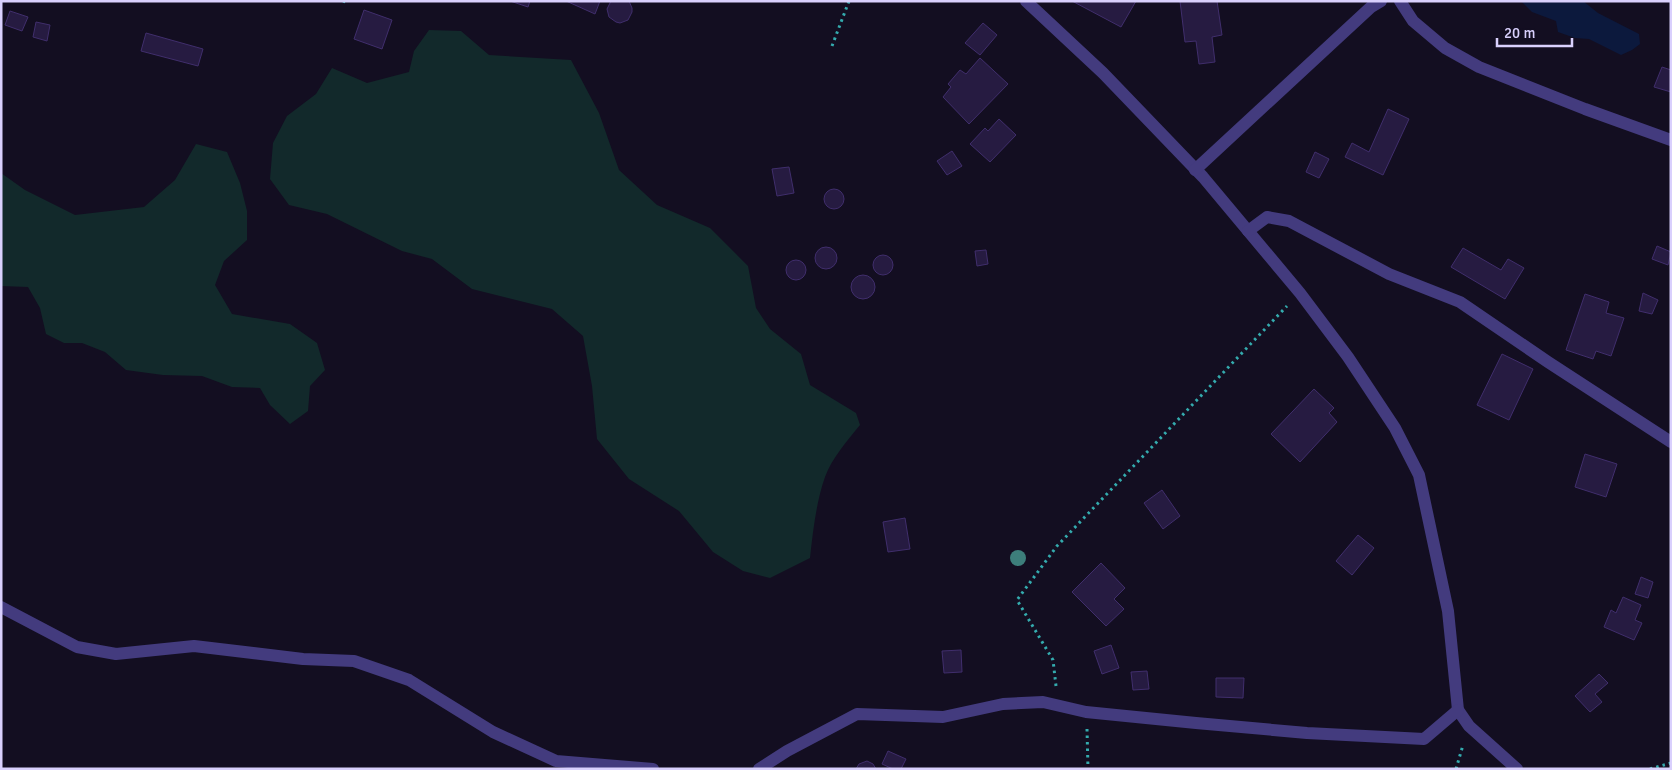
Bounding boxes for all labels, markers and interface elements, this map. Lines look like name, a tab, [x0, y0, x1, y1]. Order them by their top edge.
scale bar	[1497, 15, 1572, 47]
text: 20 m	[1504, 24, 1535, 42]

